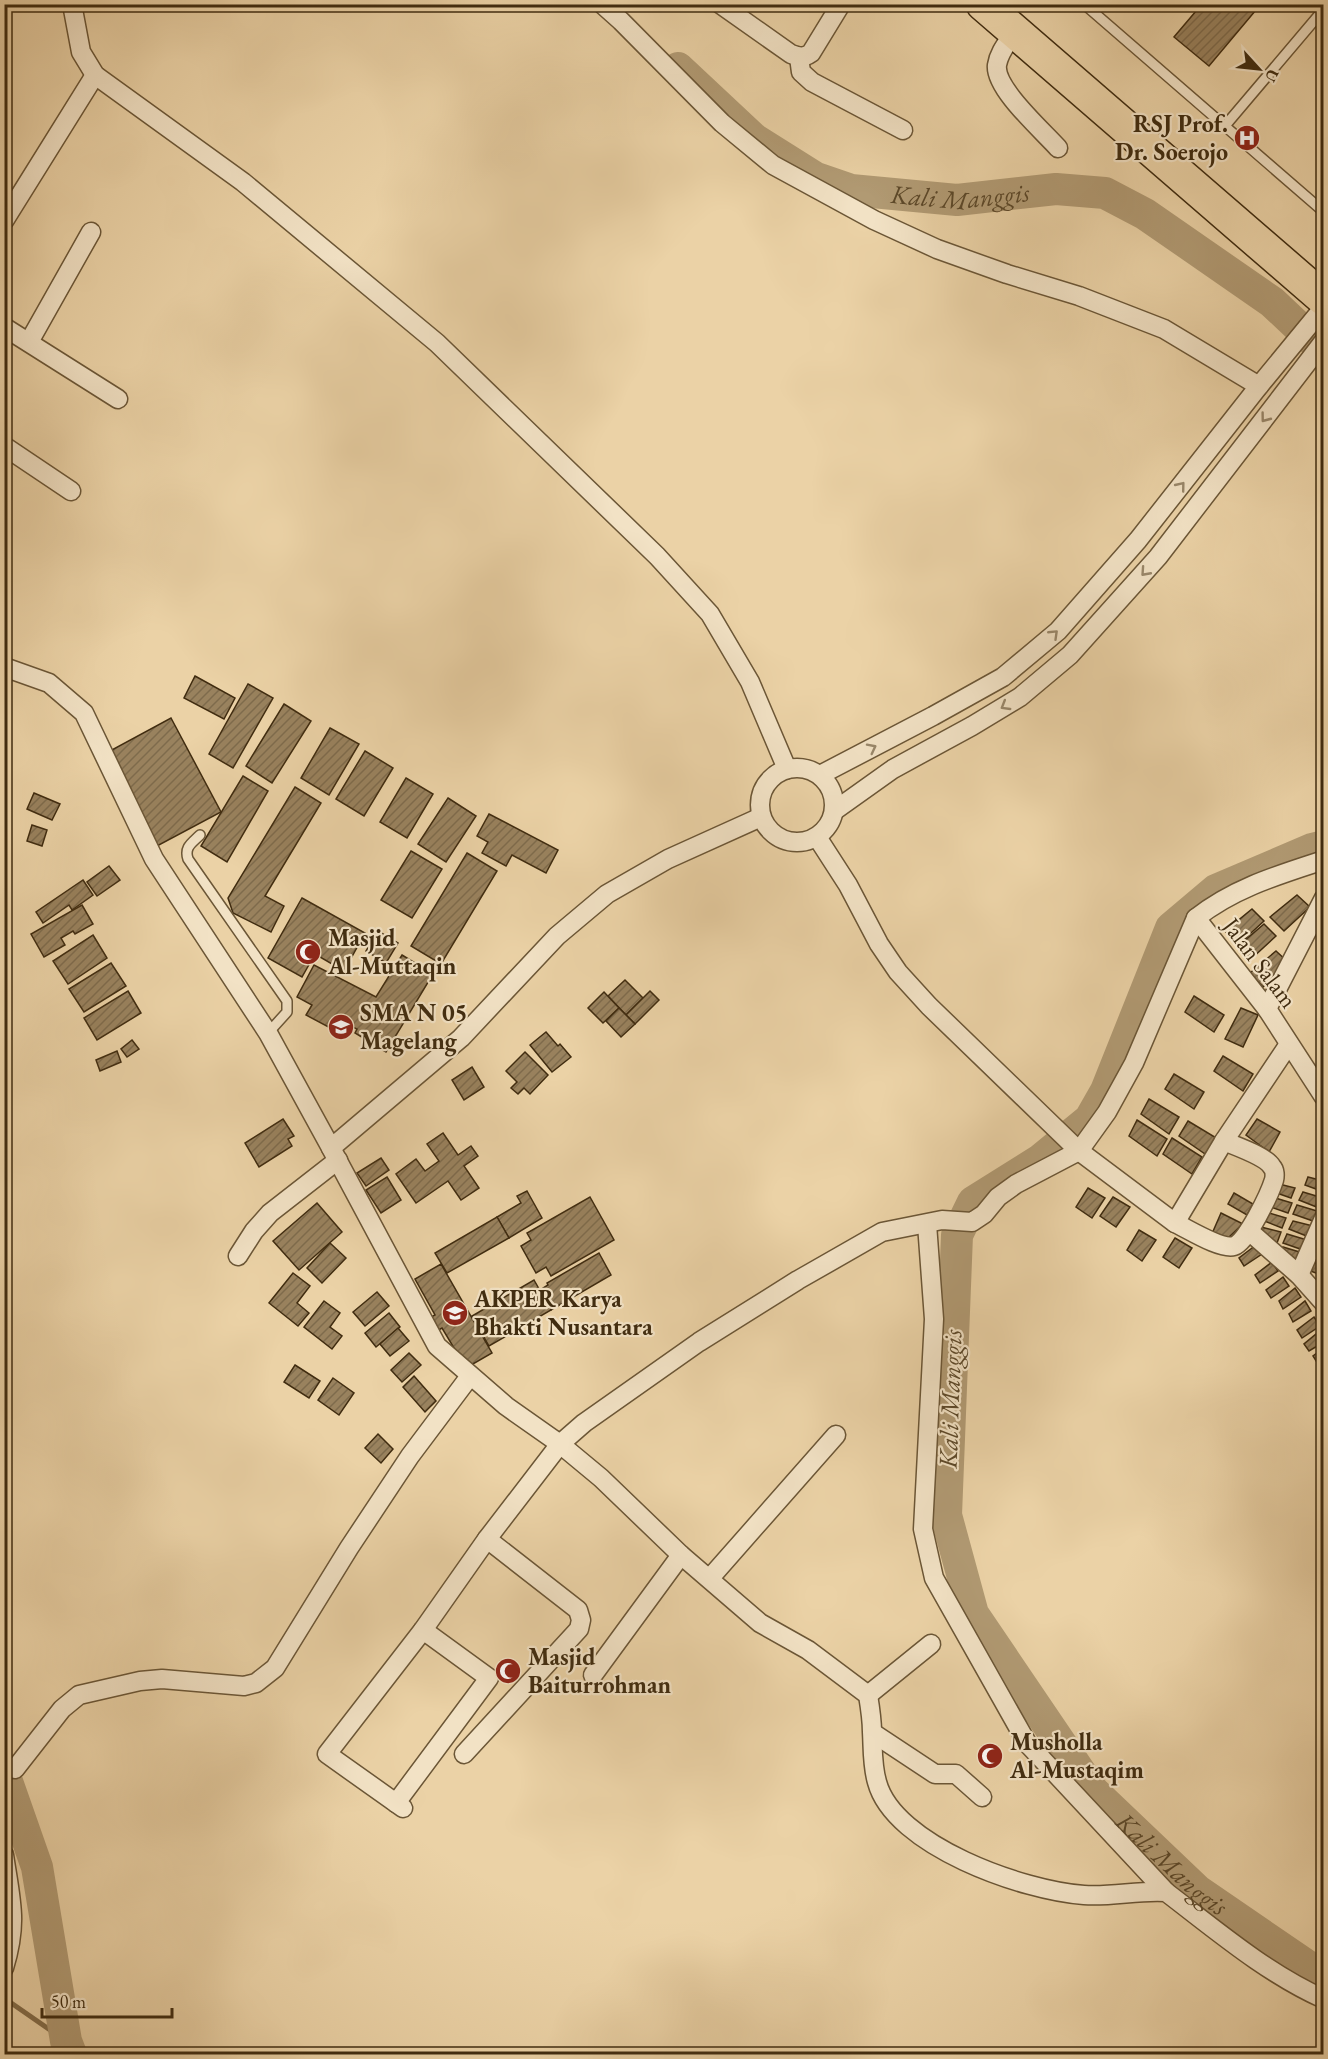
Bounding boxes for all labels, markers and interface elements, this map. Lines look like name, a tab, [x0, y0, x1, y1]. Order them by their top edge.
north arrow	[1229, 39, 1289, 99]
text: U	[1260, 66, 1284, 86]
place label: RSJ Prof. Dr. Soerojo	[1115, 108, 1228, 168]
hospital icon: RSJ Prof. Dr. Soerojo	[1232, 123, 1262, 153]
water label: Kali Manggis	[889, 175, 1032, 218]
one-way arrow	[1261, 411, 1272, 422]
one-way arrow	[1174, 482, 1185, 493]
one-way arrow	[1141, 565, 1152, 575]
one-way arrow	[1046, 630, 1057, 641]
one-way arrow	[1001, 699, 1011, 711]
one-way arrow	[866, 744, 876, 755]
street label: Jalan Salam	[1215, 910, 1305, 1014]
place label: Masjid Al-Muttaqin	[327, 922, 457, 982]
mosque icon: Masjid Al-Muttaqin	[293, 937, 323, 967]
place label: SMA N 05 Magelang	[360, 997, 467, 1057]
school or university icon: SMA N 05 Magelang	[326, 1012, 356, 1042]
place label: AKPER Karya Bhakti Nusantara	[473, 1283, 653, 1342]
school or university icon: AKPER Karya Bhakti Nusantara	[440, 1298, 470, 1328]
water label: Kali Manggis	[931, 1328, 969, 1470]
place label: Masjid Baiturrohman	[528, 1641, 671, 1700]
mosque icon: Masjid Baiturrohman	[493, 1656, 523, 1686]
place label: Musholla Al-Mustaqim	[1009, 1726, 1144, 1786]
mosque icon: Musholla Al-Mustaqim	[975, 1741, 1005, 1771]
water label: Kali Manggis	[1108, 1804, 1235, 1924]
scale bar	[42, 1981, 172, 2019]
text: 50 m	[51, 1990, 86, 2013]

